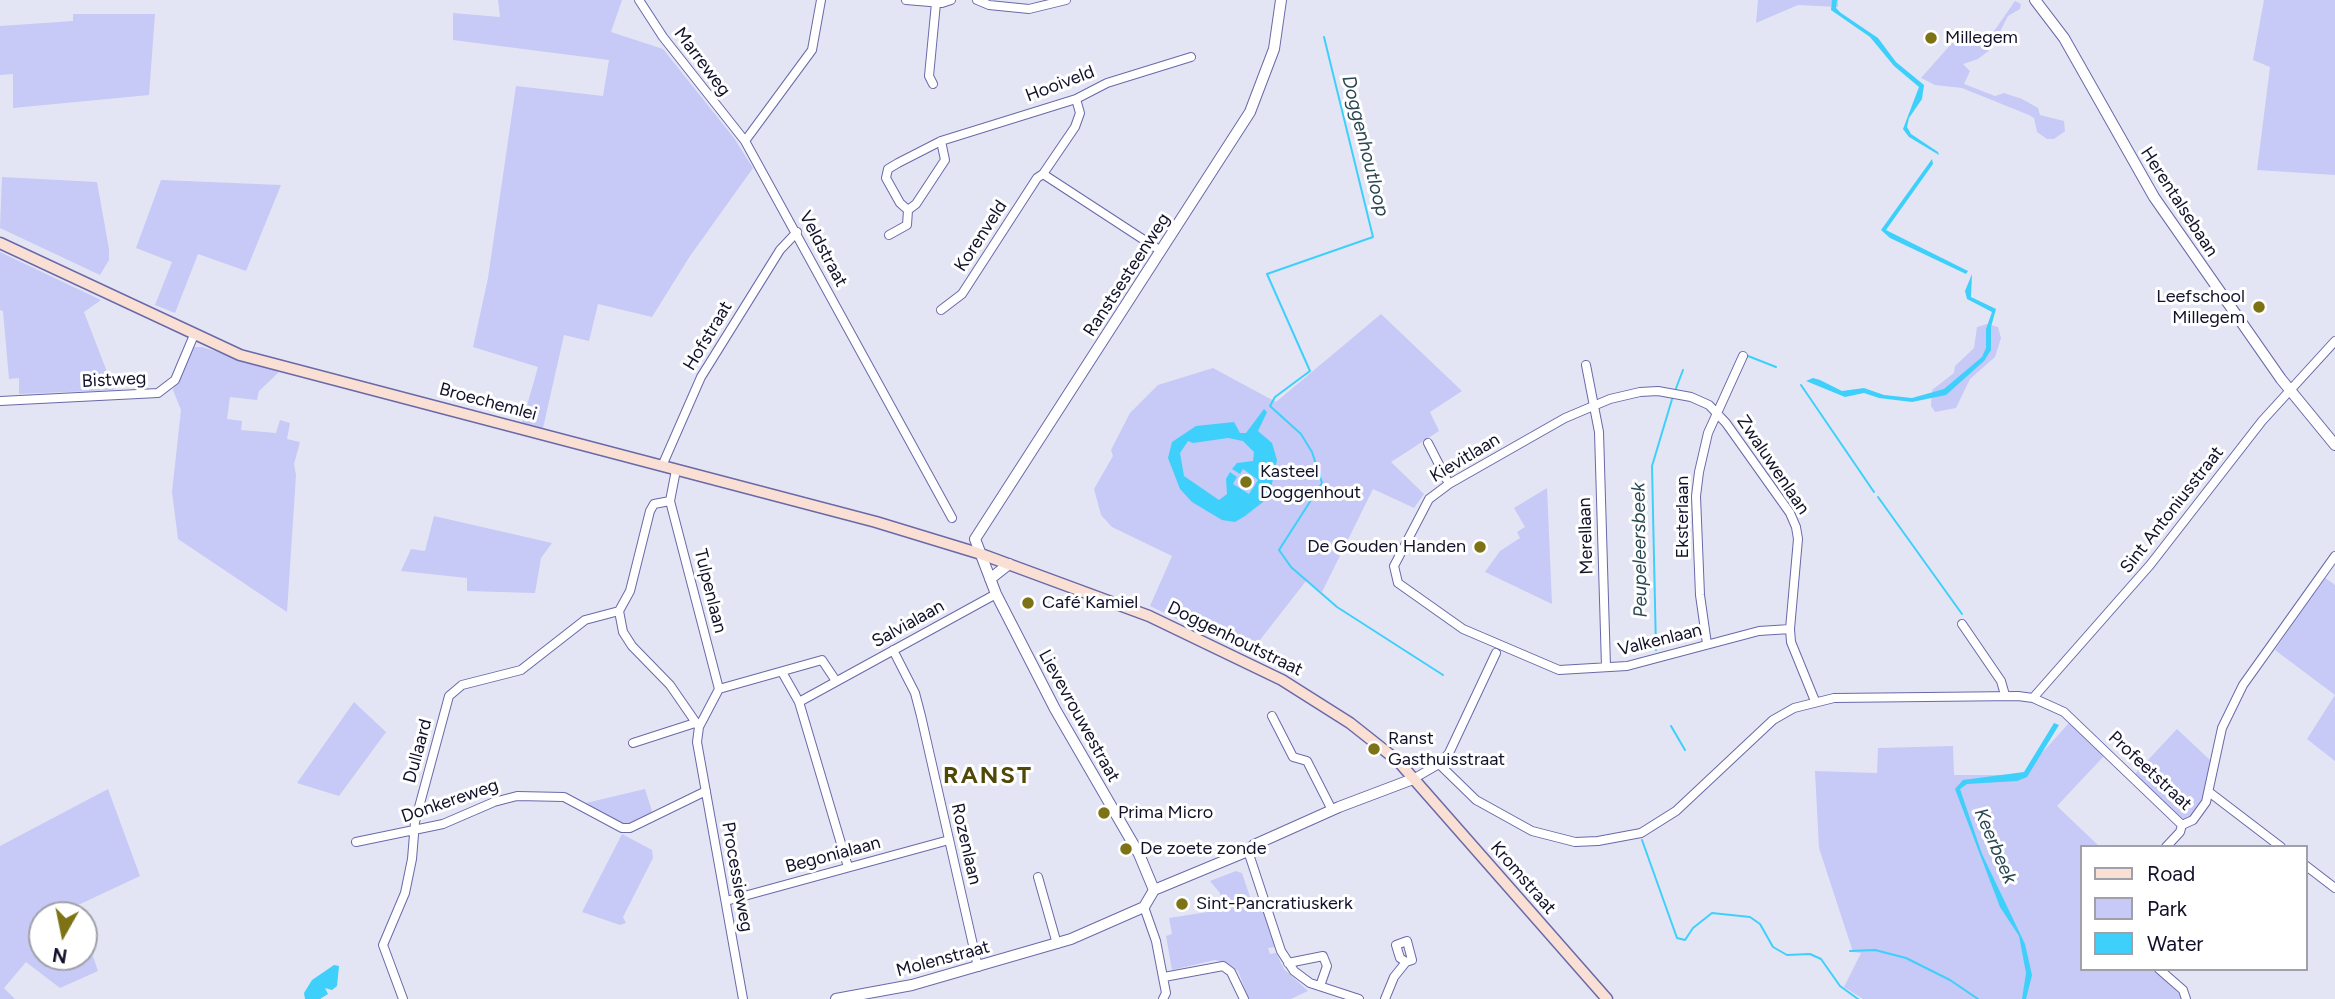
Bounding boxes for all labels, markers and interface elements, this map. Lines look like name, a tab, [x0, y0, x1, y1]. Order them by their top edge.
street label: Marreweg	[669, 23, 735, 101]
place label: Millegem	[1945, 27, 2018, 49]
marker: Millegem	[1923, 30, 1939, 46]
street label: Hooiveld	[1022, 61, 1098, 107]
water label: Doggenhoutloop	[1336, 73, 1394, 219]
street label: Herentalsebaan	[2136, 143, 2222, 261]
street label: Korenveld	[950, 196, 1012, 276]
street label: Veldstraat	[794, 207, 852, 291]
street label: Ranstsesteenweg	[1079, 209, 1175, 341]
place label: Leefschool Millegem	[2156, 286, 2245, 328]
street label: Hofstraat	[679, 297, 737, 375]
marker: Leefschool Millegem	[2251, 299, 2267, 315]
street label: Bistweg	[81, 368, 147, 392]
street label: Broechemlei	[437, 379, 539, 425]
street label: Zwaluwenlaan	[1732, 411, 1814, 519]
street label: Kievitlaan	[1426, 429, 1504, 487]
street label: Sint Antoniusstraat	[2116, 442, 2228, 578]
place label: Kasteel Doggenhout	[1260, 461, 1361, 504]
marker: Kasteel Doggenhout	[1238, 474, 1254, 490]
street label: Eksterlaan	[1672, 476, 1694, 558]
water label: Peupeleersbeek	[1627, 482, 1653, 618]
street label: Merellaan	[1574, 497, 1598, 575]
place label: De Gouden Handen	[1307, 536, 1466, 558]
marker: De Gouden Handen	[1472, 539, 1488, 555]
street label: Tulpenlaan	[689, 547, 731, 635]
place label: Café Kamiel	[1042, 592, 1138, 614]
street label: Salvialaan	[868, 595, 948, 653]
marker: Café Kamiel	[1020, 595, 1036, 611]
street label: Doggenhoutstraat	[1164, 597, 1306, 681]
street label: Valkenlaan	[1616, 619, 1704, 661]
street label: Lievevrouwestraat	[1034, 646, 1124, 786]
street label: Dullaard	[399, 717, 437, 785]
street label: Profeetstraat	[2104, 727, 2196, 815]
place label: Ranst Gasthuisstraat	[1388, 728, 1505, 770]
marker: Ranst Gasthuisstraat	[1366, 741, 1382, 757]
district label: RANST	[944, 762, 1032, 790]
street label: Donkereweg	[399, 774, 501, 828]
street label: Rozenlaan	[946, 801, 986, 887]
place label: Prima Micro	[1118, 802, 1213, 824]
marker: Prima Micro	[1096, 805, 1112, 821]
water label: Keerbeek	[1969, 805, 2021, 887]
street label: Processieweg	[717, 820, 757, 934]
street label: Begonialaan	[783, 832, 883, 878]
street label: Kromstraat	[1486, 837, 1560, 919]
place label: De zoete zonde	[1140, 838, 1266, 860]
marker: De zoete zonde	[1118, 841, 1134, 857]
legend	[2080, 845, 2307, 971]
text: Road	[2147, 861, 2195, 886]
place label: Sint-Pancratiuskerk	[1196, 893, 1353, 915]
marker: Sint-Pancratiuskerk	[1174, 896, 1190, 912]
text: Park	[2147, 896, 2187, 921]
north arrow	[28, 901, 98, 971]
text: Water	[2147, 931, 2203, 956]
street label: Molenstraat	[894, 936, 992, 982]
text: N	[51, 943, 69, 968]

